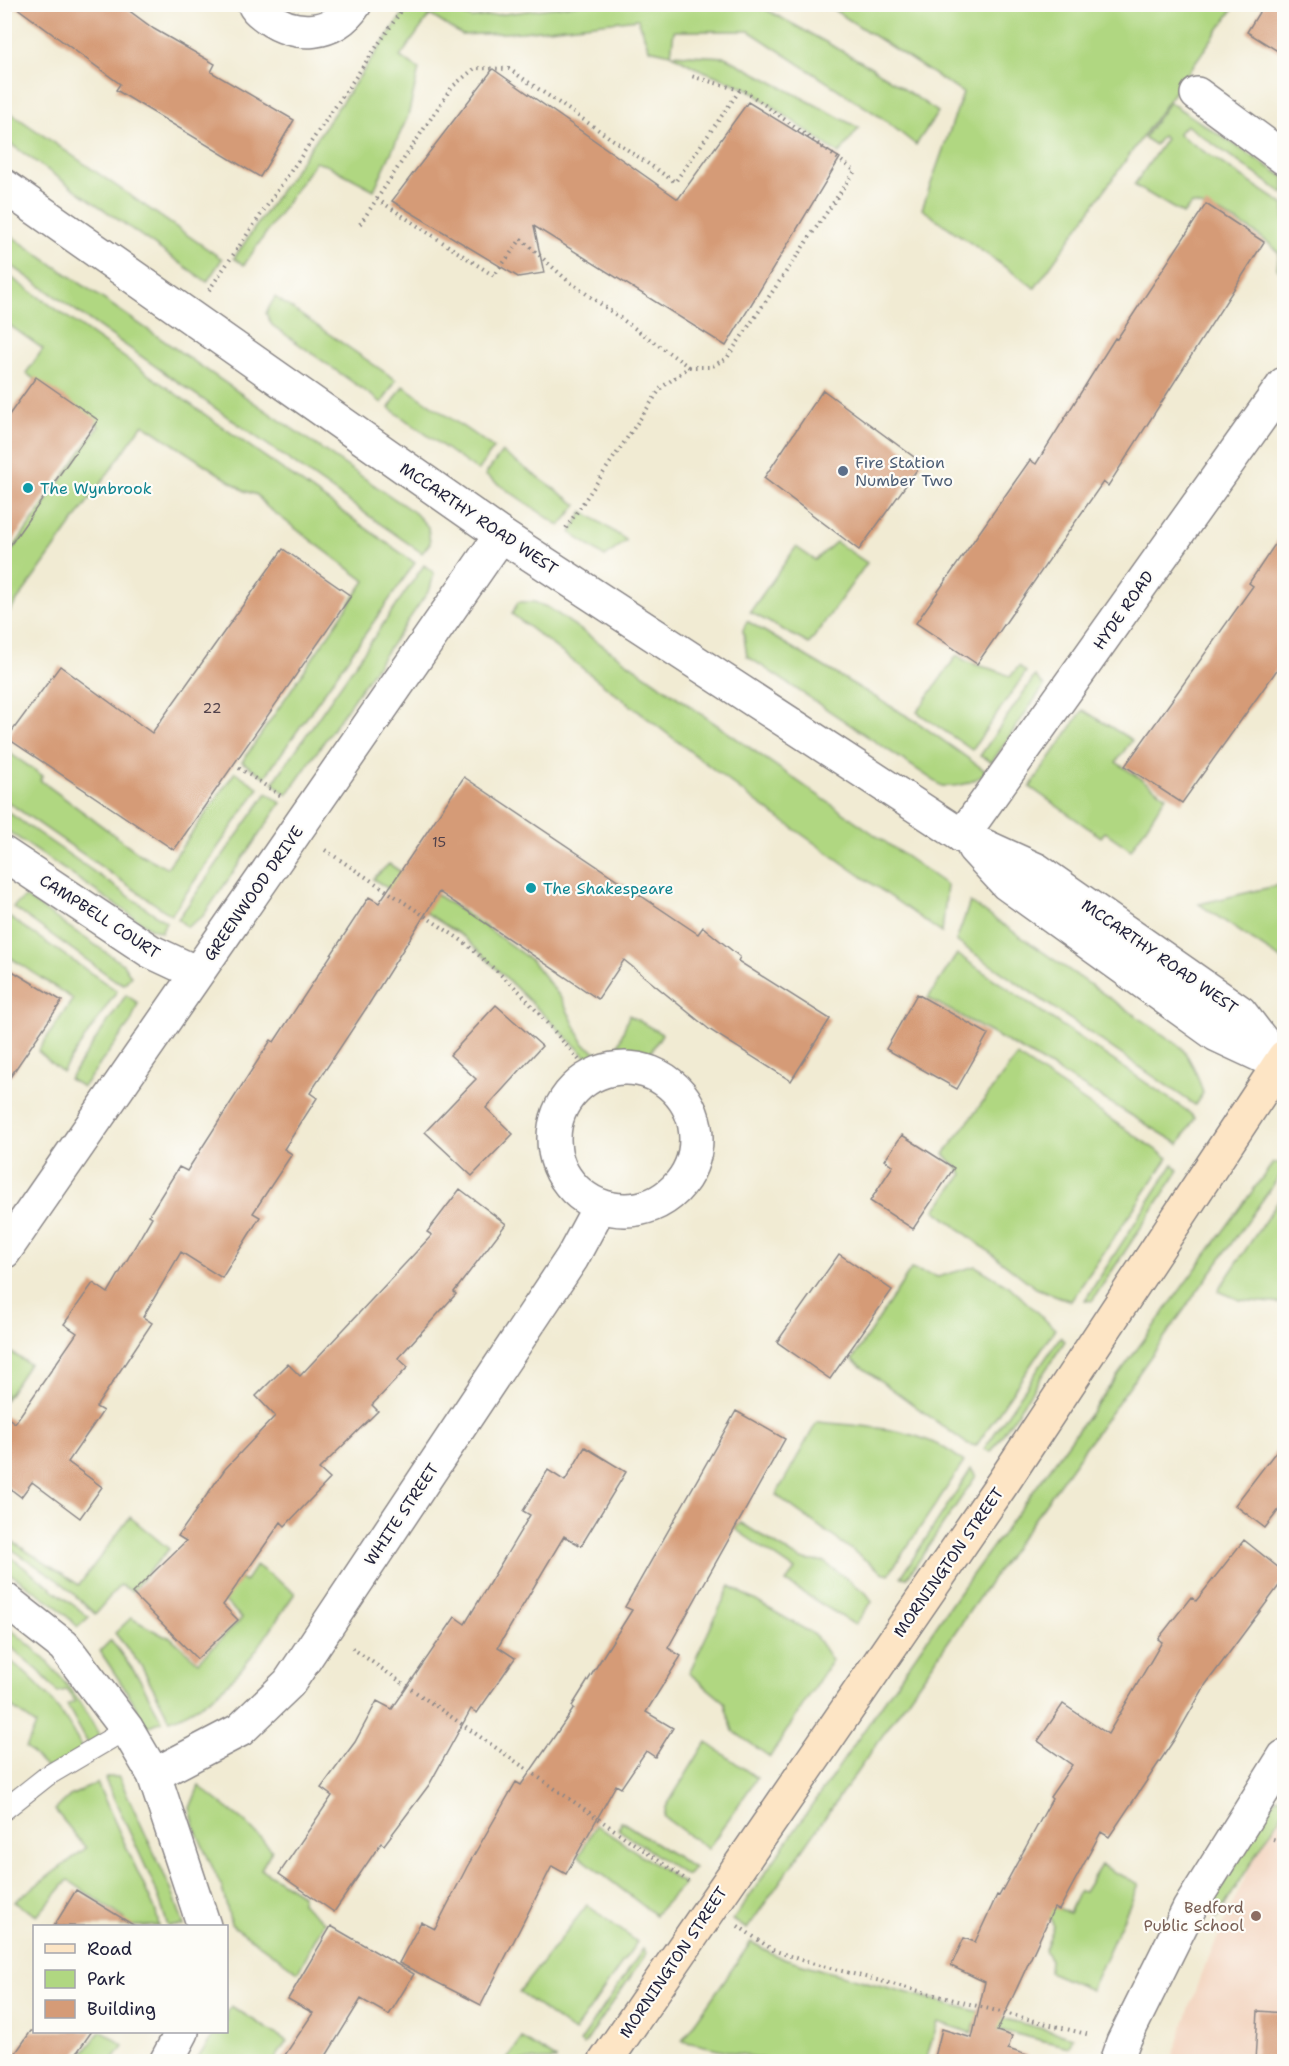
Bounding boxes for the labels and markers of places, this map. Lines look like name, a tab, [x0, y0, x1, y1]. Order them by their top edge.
place label: Fire Station Number Two	[855, 452, 953, 491]
marker: Fire Station Number Two	[836, 464, 850, 478]
place label: The Wynbrook	[40, 478, 152, 499]
marker: The Wynbrook	[21, 481, 35, 495]
place label: The Shakespeare	[543, 878, 674, 899]
marker: The Shakespeare	[524, 881, 538, 895]
place label: Bedford Public School	[1144, 1897, 1244, 1936]
marker: Bedford Public School	[1249, 1909, 1263, 1923]

